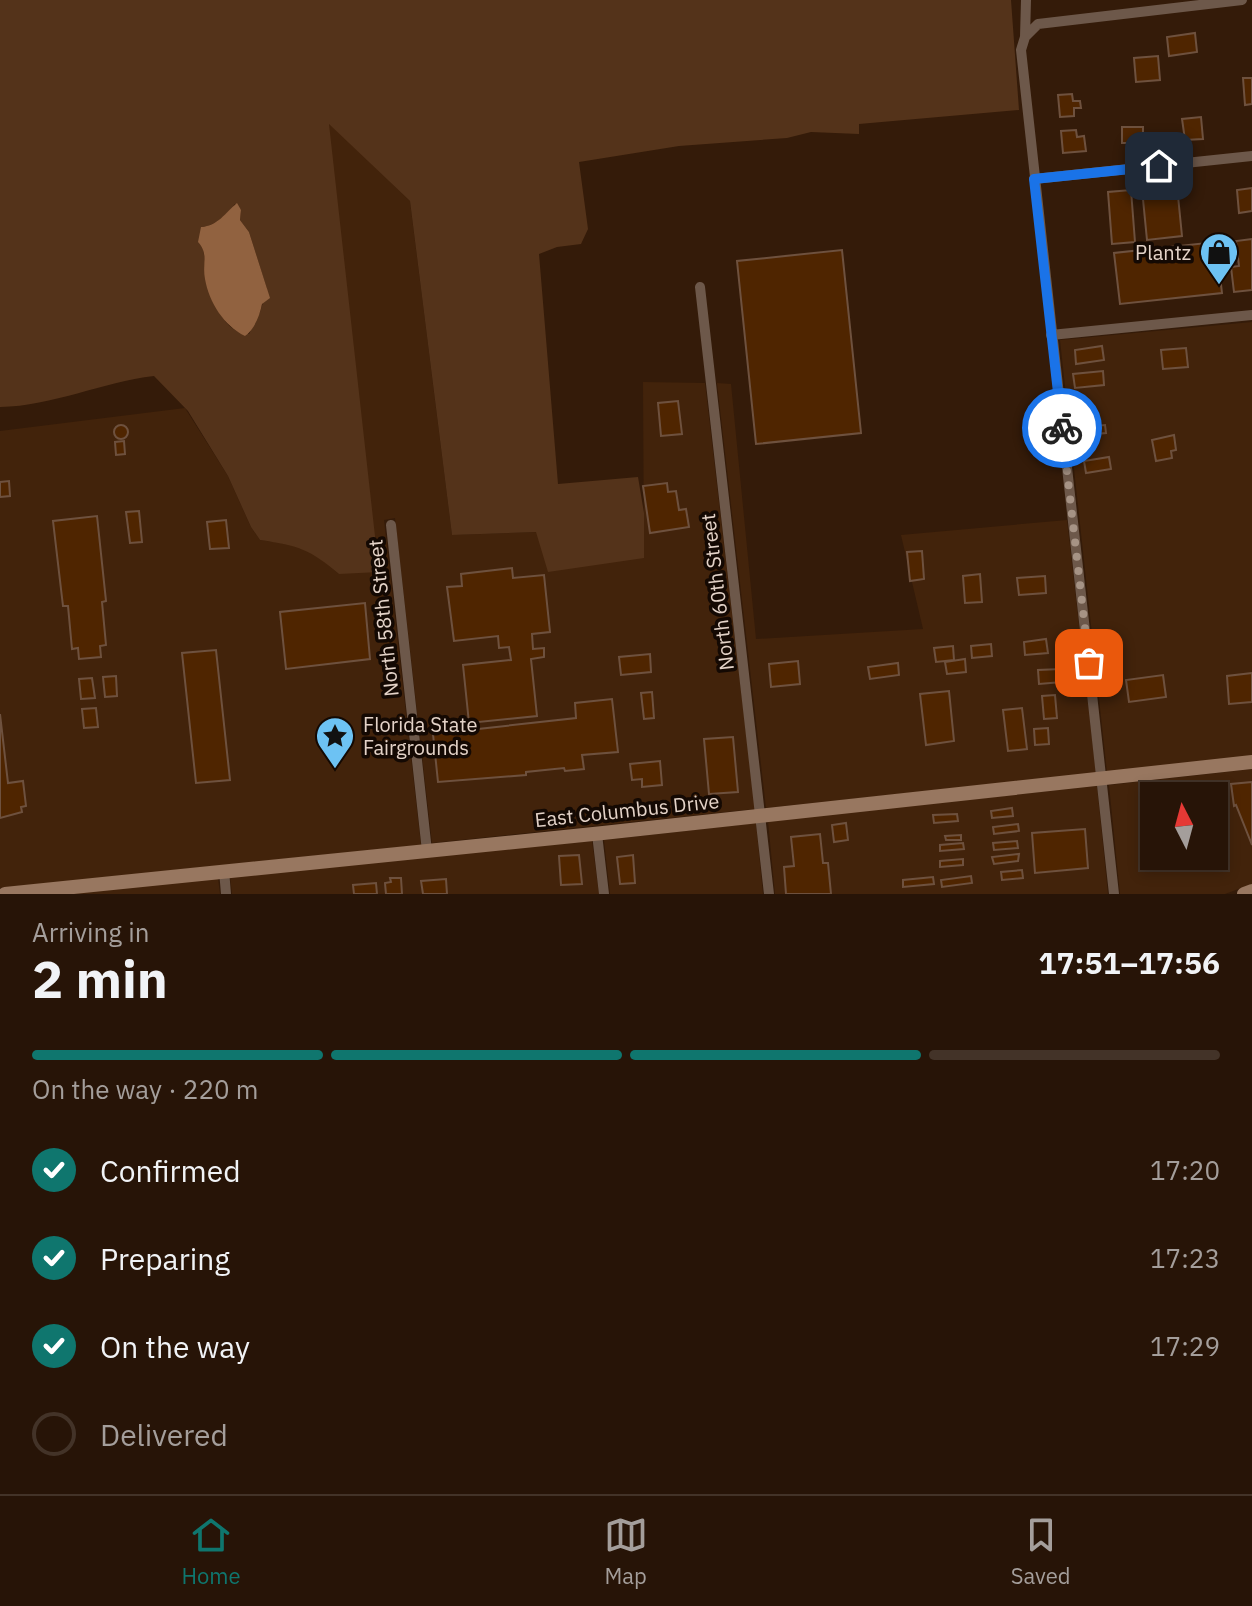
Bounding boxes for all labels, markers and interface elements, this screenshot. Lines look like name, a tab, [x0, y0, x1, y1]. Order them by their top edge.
pin	[1125, 132, 1193, 200]
icon: home	[1137, 144, 1181, 188]
shop icon: Plantz	[1198, 231, 1240, 286]
place label: Plantz	[1135, 239, 1191, 266]
courier	[1022, 388, 1102, 468]
icon: bike	[1040, 406, 1084, 450]
street label: North 60th Street	[694, 512, 740, 672]
street label: North 58th Street	[361, 538, 405, 698]
pin	[1055, 629, 1123, 697]
icon: bag	[1067, 641, 1111, 685]
place label: Florida State Fairgrounds	[363, 711, 477, 761]
place icon: Florida State Fairgrounds	[314, 715, 356, 770]
north arrow	[1140, 782, 1228, 870]
map controls	[1140, 782, 1228, 870]
street label: East Columbus Drive	[533, 787, 721, 833]
text: Arriving in	[32, 915, 149, 949]
text: 17:51–17:56	[1039, 943, 1220, 982]
text: 2 min	[32, 945, 168, 1012]
text: On the way · 220 m	[32, 1072, 258, 1106]
icon: check	[32, 1148, 76, 1192]
text: Confirmed	[100, 1151, 241, 1190]
text: 17:20	[1150, 1153, 1220, 1187]
icon: check	[32, 1236, 76, 1280]
text: Preparing	[100, 1239, 230, 1278]
text: 17:23	[1150, 1241, 1220, 1275]
icon: check	[32, 1324, 76, 1368]
text: On the way	[100, 1327, 250, 1366]
text: 17:29	[1150, 1329, 1220, 1363]
text: Delivered	[100, 1415, 228, 1454]
tab: Home	[181, 1513, 241, 1590]
tab: Map	[604, 1513, 648, 1590]
tab: Saved	[1011, 1513, 1070, 1590]

